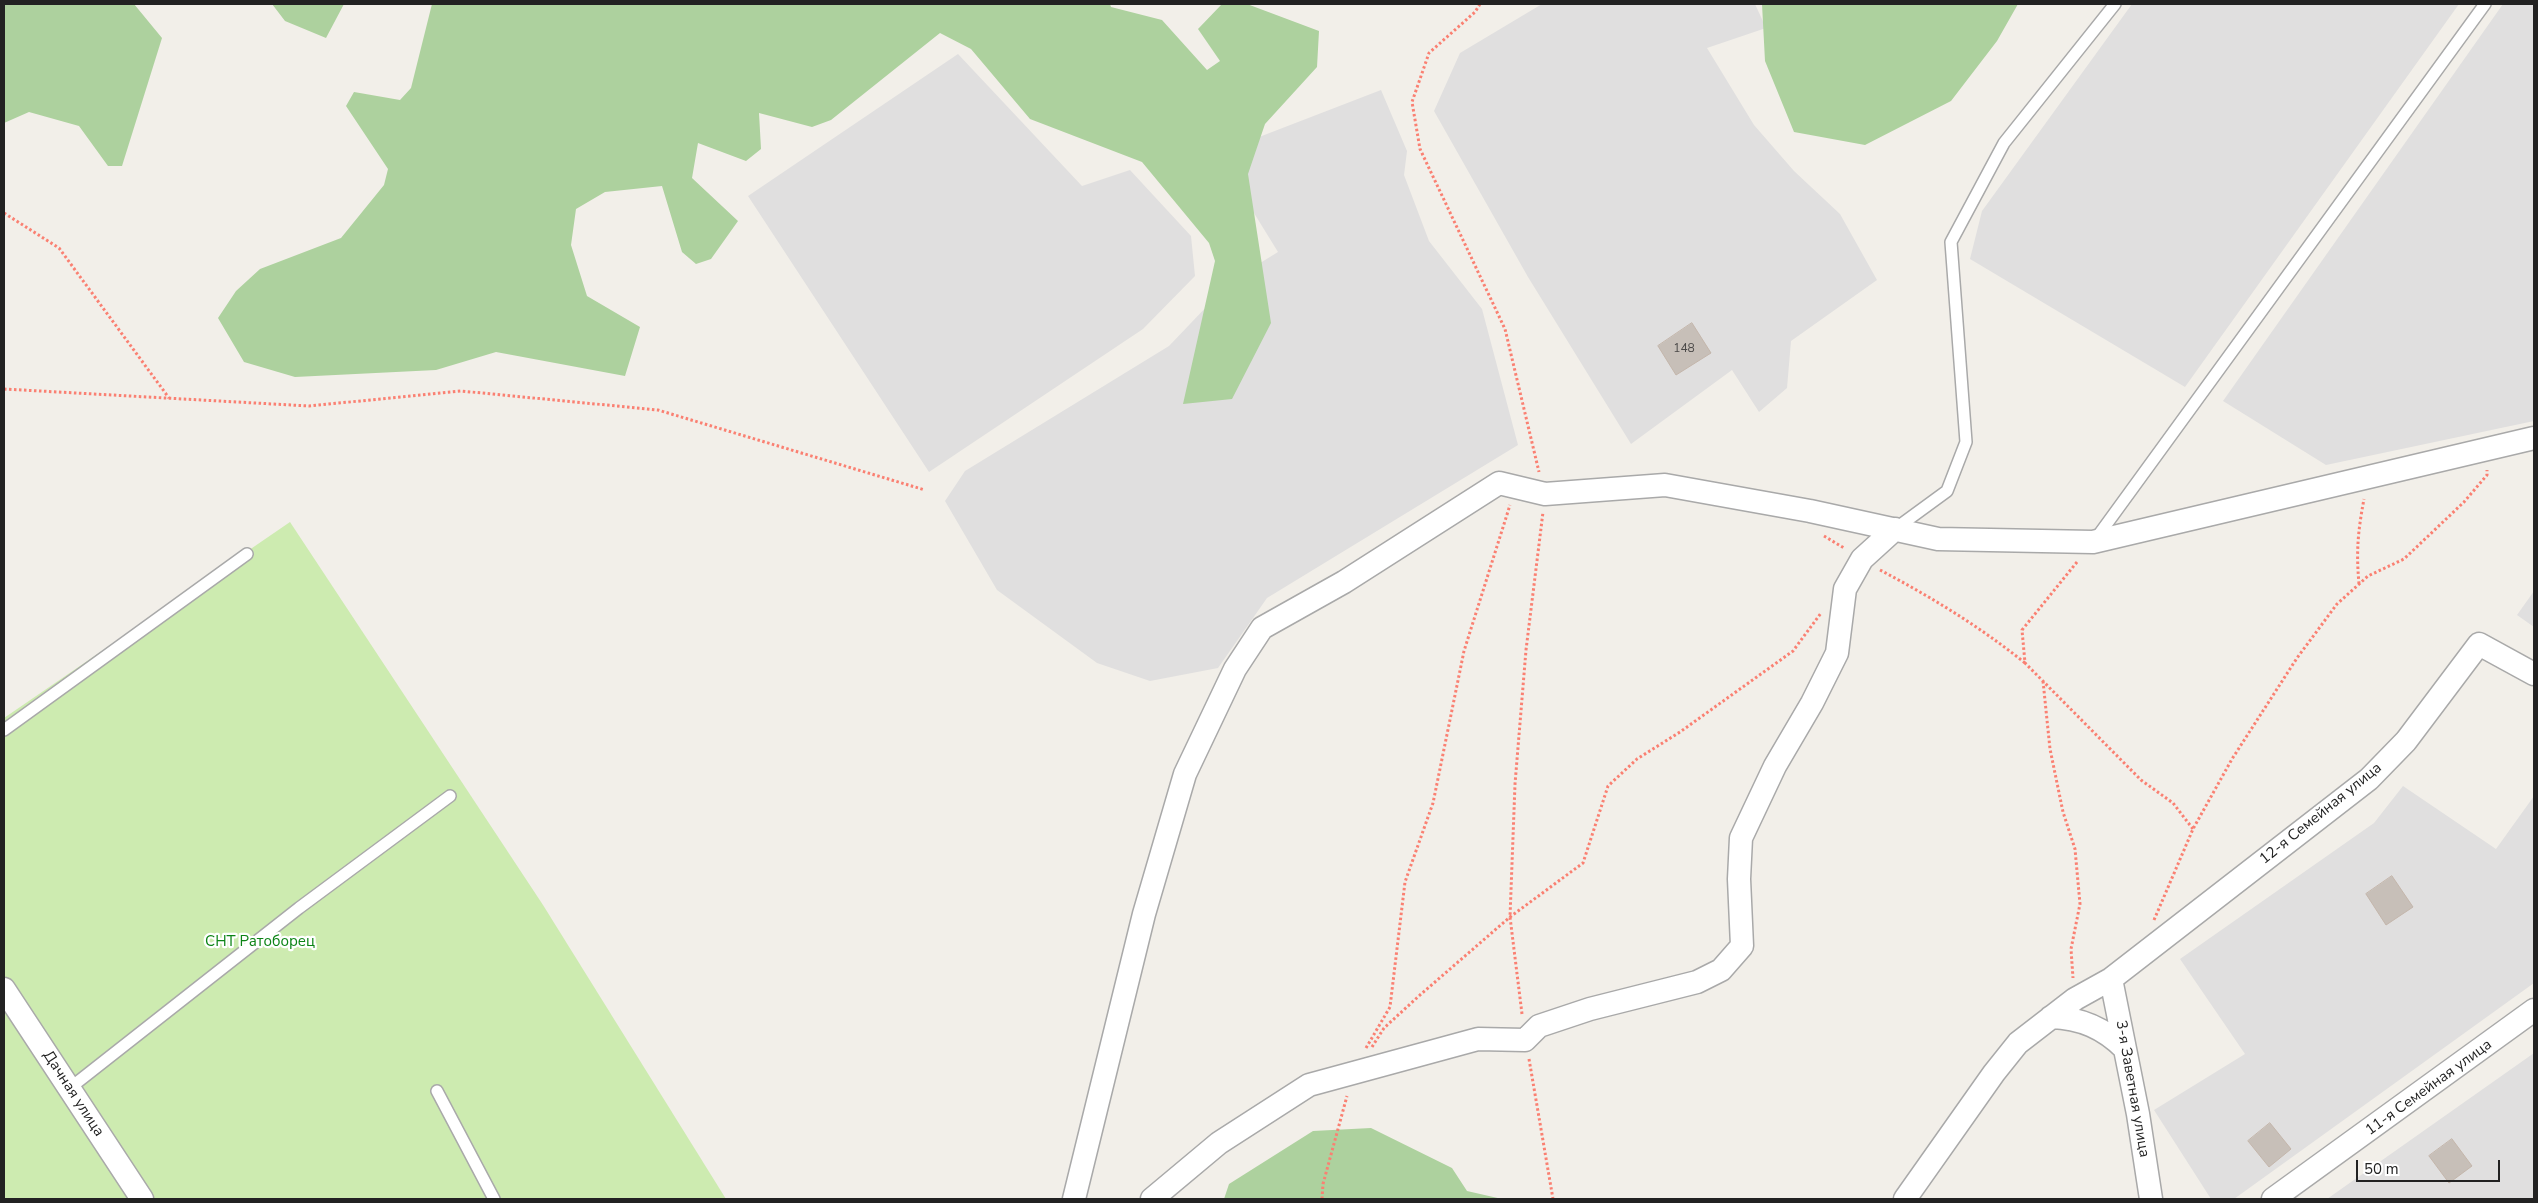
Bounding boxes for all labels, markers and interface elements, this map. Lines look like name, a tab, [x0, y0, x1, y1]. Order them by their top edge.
house number: 148	[1673, 342, 1695, 356]
street label: 12-я Семейная улица	[2256, 759, 2386, 869]
park label: СНТ Ратоборец	[205, 933, 315, 951]
street label: 3-я Заветная улица	[2111, 1019, 2153, 1159]
street label: 11-я Семейная улица	[2362, 1036, 2496, 1140]
street label: Дачная улица	[39, 1048, 107, 1140]
scale bar	[2358, 1150, 2502, 1182]
text: 50 m	[2364, 1159, 2399, 1179]

